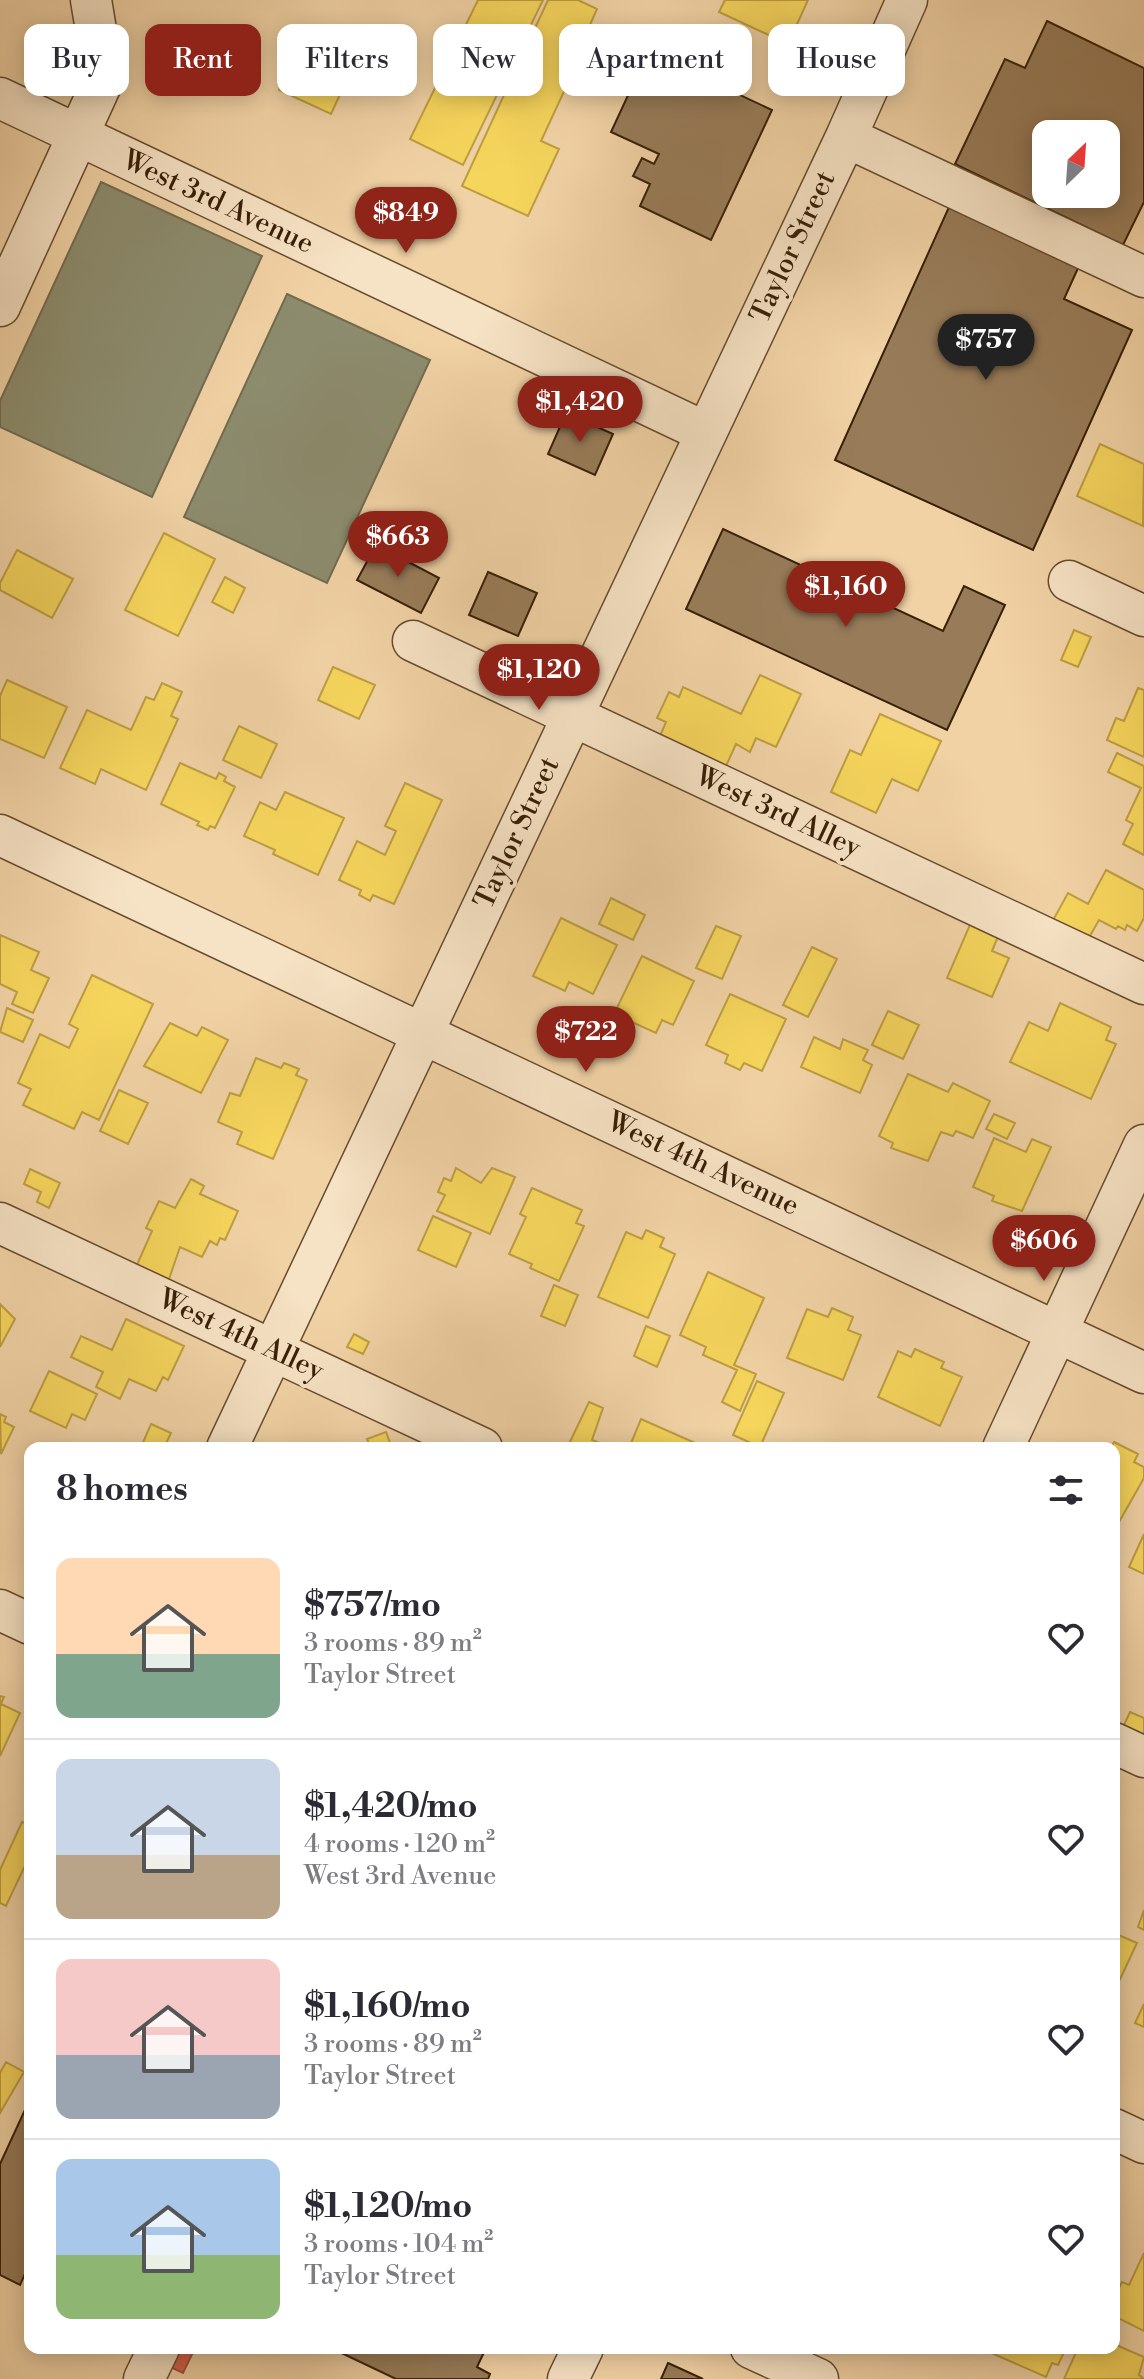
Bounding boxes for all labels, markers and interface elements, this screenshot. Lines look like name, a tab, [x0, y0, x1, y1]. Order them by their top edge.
chip: Buy	[24, 24, 129, 96]
chip: Rent	[145, 24, 261, 96]
chip: Filters	[277, 24, 417, 96]
chip: New	[433, 24, 543, 96]
chip: Apartment	[559, 24, 752, 96]
chip: House	[768, 24, 905, 96]
north arrow	[1032, 120, 1120, 208]
map controls	[1032, 120, 1120, 208]
street label: West 3rd Avenue	[116, 142, 319, 262]
street label: Taylor Street	[743, 165, 843, 329]
pin: $849	[359, 187, 453, 255]
text: $849	[373, 197, 439, 229]
pin: $757	[939, 314, 1033, 382]
text: $757	[956, 324, 1016, 356]
pin: $1,420	[515, 376, 645, 444]
text: $1,420	[536, 386, 624, 418]
pin: $663	[351, 511, 445, 579]
text: $663	[366, 521, 430, 553]
pin: $1,160	[781, 561, 911, 629]
text: $1,160	[804, 571, 888, 603]
pin: $1,120	[474, 644, 604, 712]
text: $1,120	[497, 654, 581, 686]
street label: Taylor Street	[467, 751, 567, 915]
street label: West 3rd Alley	[689, 758, 867, 866]
pin: $722	[539, 1006, 633, 1074]
text: $722	[555, 1016, 617, 1048]
street label: West 4th Avenue	[601, 1104, 804, 1224]
pin: $606	[997, 1215, 1091, 1283]
text: $606	[1010, 1225, 1078, 1257]
street label: West 4th Alley	[152, 1281, 330, 1389]
icon: filters	[1044, 1468, 1088, 1512]
text: 8 homes	[56, 1469, 188, 1511]
text: $757/mo	[304, 1585, 441, 1627]
icon: home	[120, 1590, 216, 1686]
icon: heart	[1044, 1616, 1088, 1660]
text: 3 rooms · 89 m²	[304, 1627, 482, 1659]
text: Taylor Street	[304, 1659, 456, 1691]
text: $1,420/mo	[304, 1786, 478, 1828]
icon: home	[120, 1791, 216, 1887]
icon: heart	[1044, 1817, 1088, 1861]
text: 4 rooms · 120 m²	[304, 1828, 495, 1860]
text: West 3rd Avenue	[304, 1860, 496, 1892]
text: $1,160/mo	[304, 1986, 470, 2028]
icon: home	[120, 1991, 216, 2087]
icon: heart	[1044, 2017, 1088, 2061]
text: 3 rooms · 89 m²	[304, 2028, 482, 2060]
text: Taylor Street	[304, 2060, 456, 2092]
text: $1,120/mo	[304, 2186, 472, 2228]
icon: home	[120, 2191, 216, 2287]
icon: heart	[1044, 2217, 1088, 2261]
text: 3 rooms · 104 m²	[304, 2228, 493, 2260]
text: Taylor Street	[304, 2260, 456, 2292]

